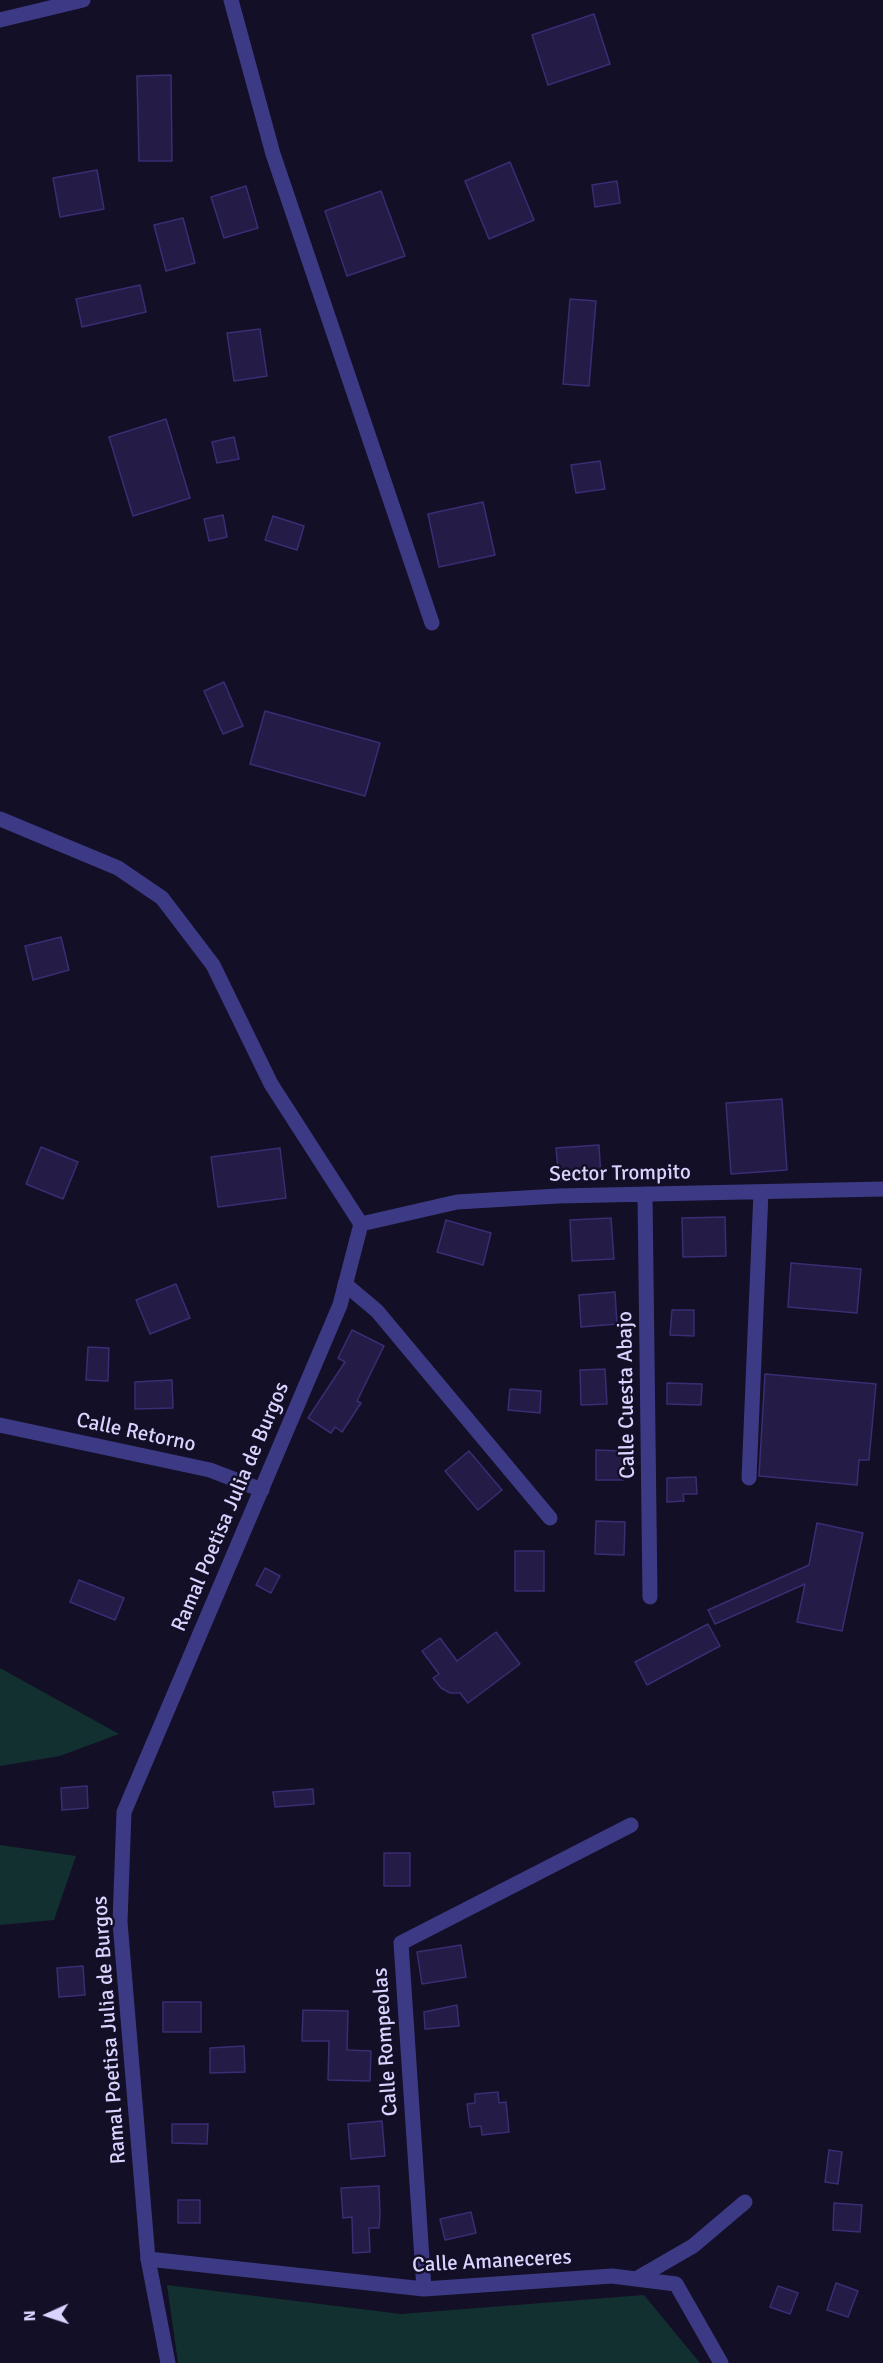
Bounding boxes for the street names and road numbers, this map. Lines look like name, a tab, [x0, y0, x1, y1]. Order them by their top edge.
street label: Sector Trompito	[549, 1160, 691, 1188]
street label: Calle Cuesta Abajo	[613, 1311, 641, 1479]
street label: Ramal Poetisa Julia de Burgos	[167, 1378, 295, 1636]
street label: Calle Retorno	[74, 1408, 198, 1458]
street label: Ramal Poetisa Julia de Burgos	[88, 1895, 132, 2165]
street label: Calle Rompeolas	[368, 1967, 404, 2117]
street label: Calle Amaneceres	[412, 2245, 572, 2279]

